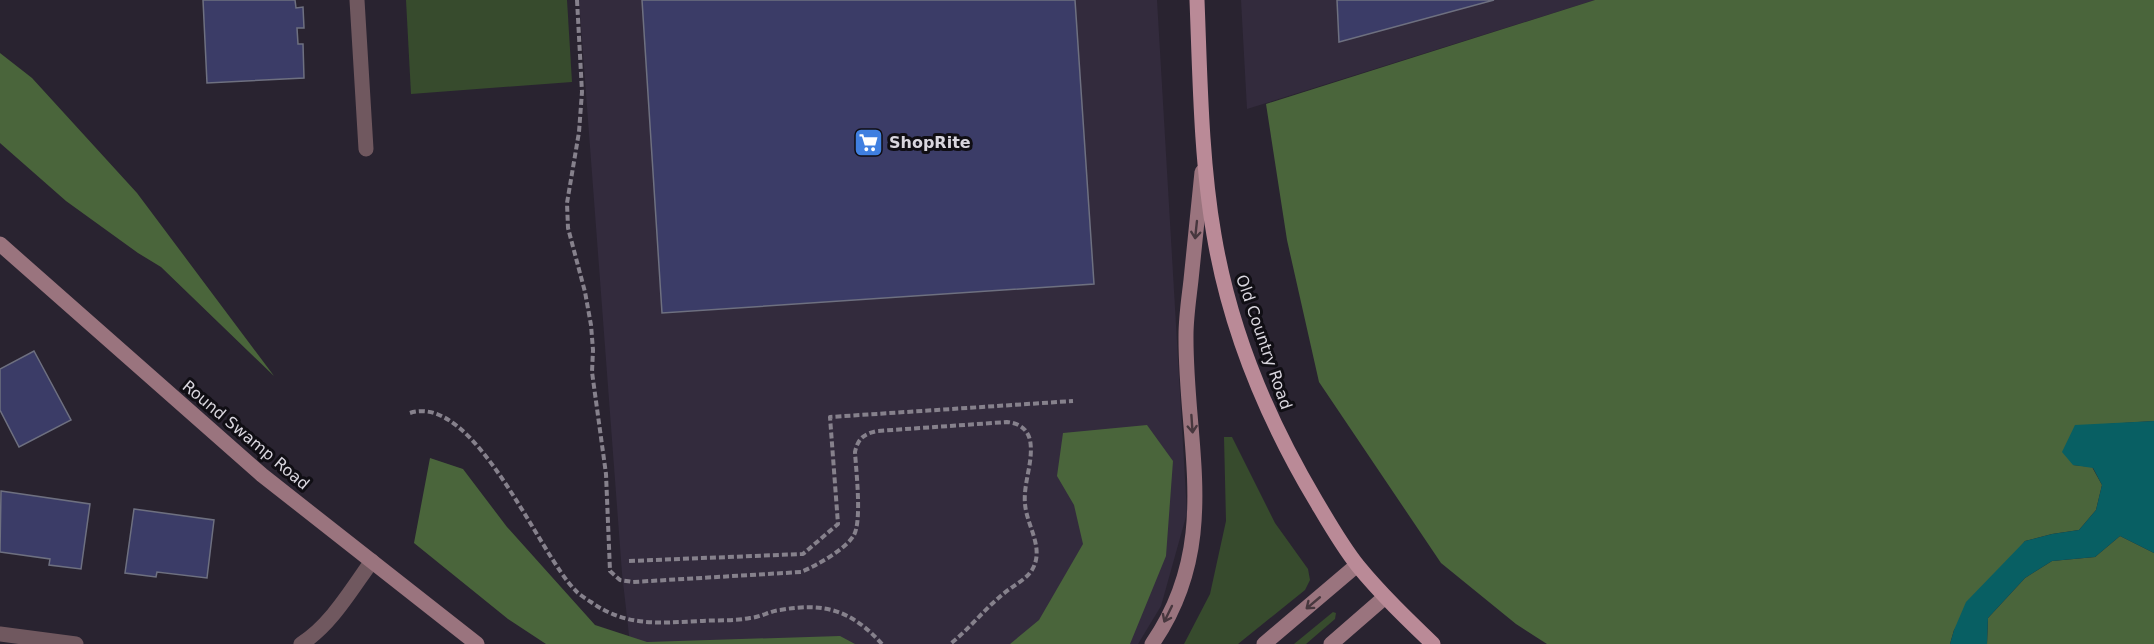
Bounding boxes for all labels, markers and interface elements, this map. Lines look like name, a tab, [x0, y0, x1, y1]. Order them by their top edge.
supermarket icon: ShopRite	[852, 126, 884, 158]
place label: ShopRite	[889, 133, 971, 152]
one-way arrow	[1190, 219, 1201, 239]
street label: Old Country Road	[1232, 272, 1296, 412]
street label: Round Swamp Road	[179, 376, 313, 494]
one-way arrow	[1186, 414, 1197, 434]
one-way arrow	[1306, 596, 1321, 610]
one-way arrow	[1162, 605, 1173, 623]

